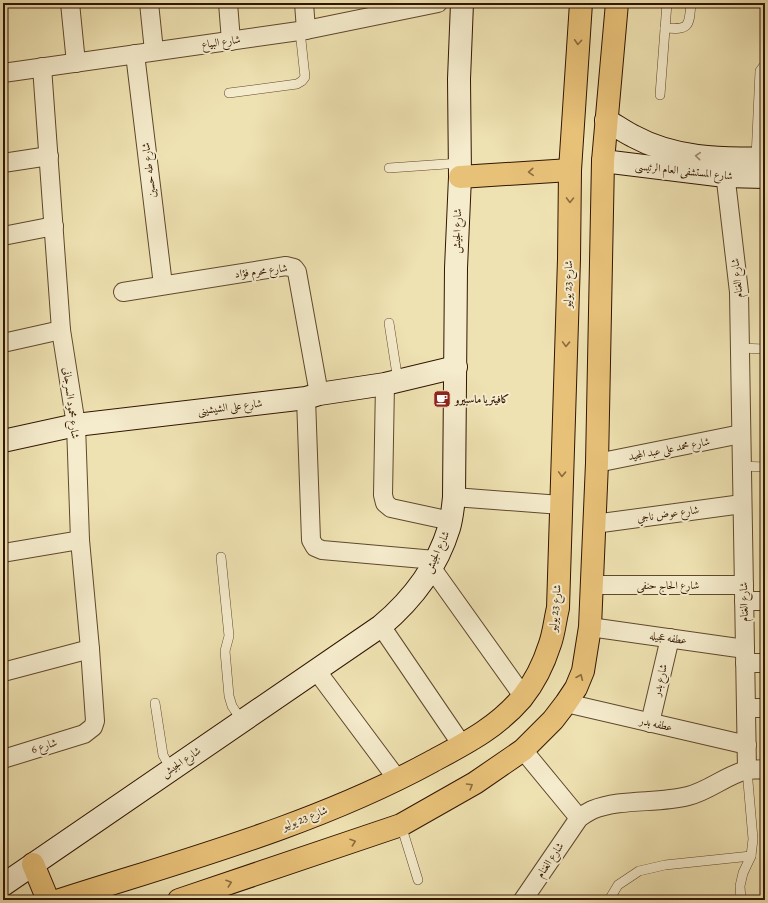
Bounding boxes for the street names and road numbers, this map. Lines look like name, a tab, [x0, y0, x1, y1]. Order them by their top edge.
street label: شارع البياع	[200, 32, 242, 54]
street label: شارع طه حسين	[138, 141, 162, 199]
street label: شارع المستشفى العام الرئيسى	[634, 158, 734, 186]
street label: شارع الجيش	[449, 208, 467, 254]
street label: شارع الغنام	[727, 257, 749, 299]
street label: شارع محرم فؤاد	[234, 260, 289, 284]
street label: شارع 23 يوليو	[560, 260, 578, 309]
street label: شارع محمود السرجانى	[57, 366, 83, 440]
street label: شارع على الشيشينى	[197, 396, 264, 420]
street label: شارع محمد على عبد المجيد	[627, 434, 712, 466]
street label: شارع عوض ناجي	[636, 502, 700, 528]
street label: شارع الجيش	[421, 528, 455, 576]
street label: شارع الحاج حنفى	[637, 578, 699, 596]
street label: شارع الغنام	[736, 582, 754, 622]
street label: شارع 23 يوليو	[545, 584, 567, 634]
street label: عطفه عجيله	[648, 628, 688, 648]
street label: شارع بدر	[649, 662, 673, 699]
street label: عطفه بدر	[637, 713, 674, 735]
street label: شارع 6	[29, 735, 59, 759]
street label: شارع الجيش	[158, 743, 205, 783]
street label: شارع 23 يوليو	[279, 802, 331, 836]
street label: شارع الغنام	[533, 839, 569, 882]

